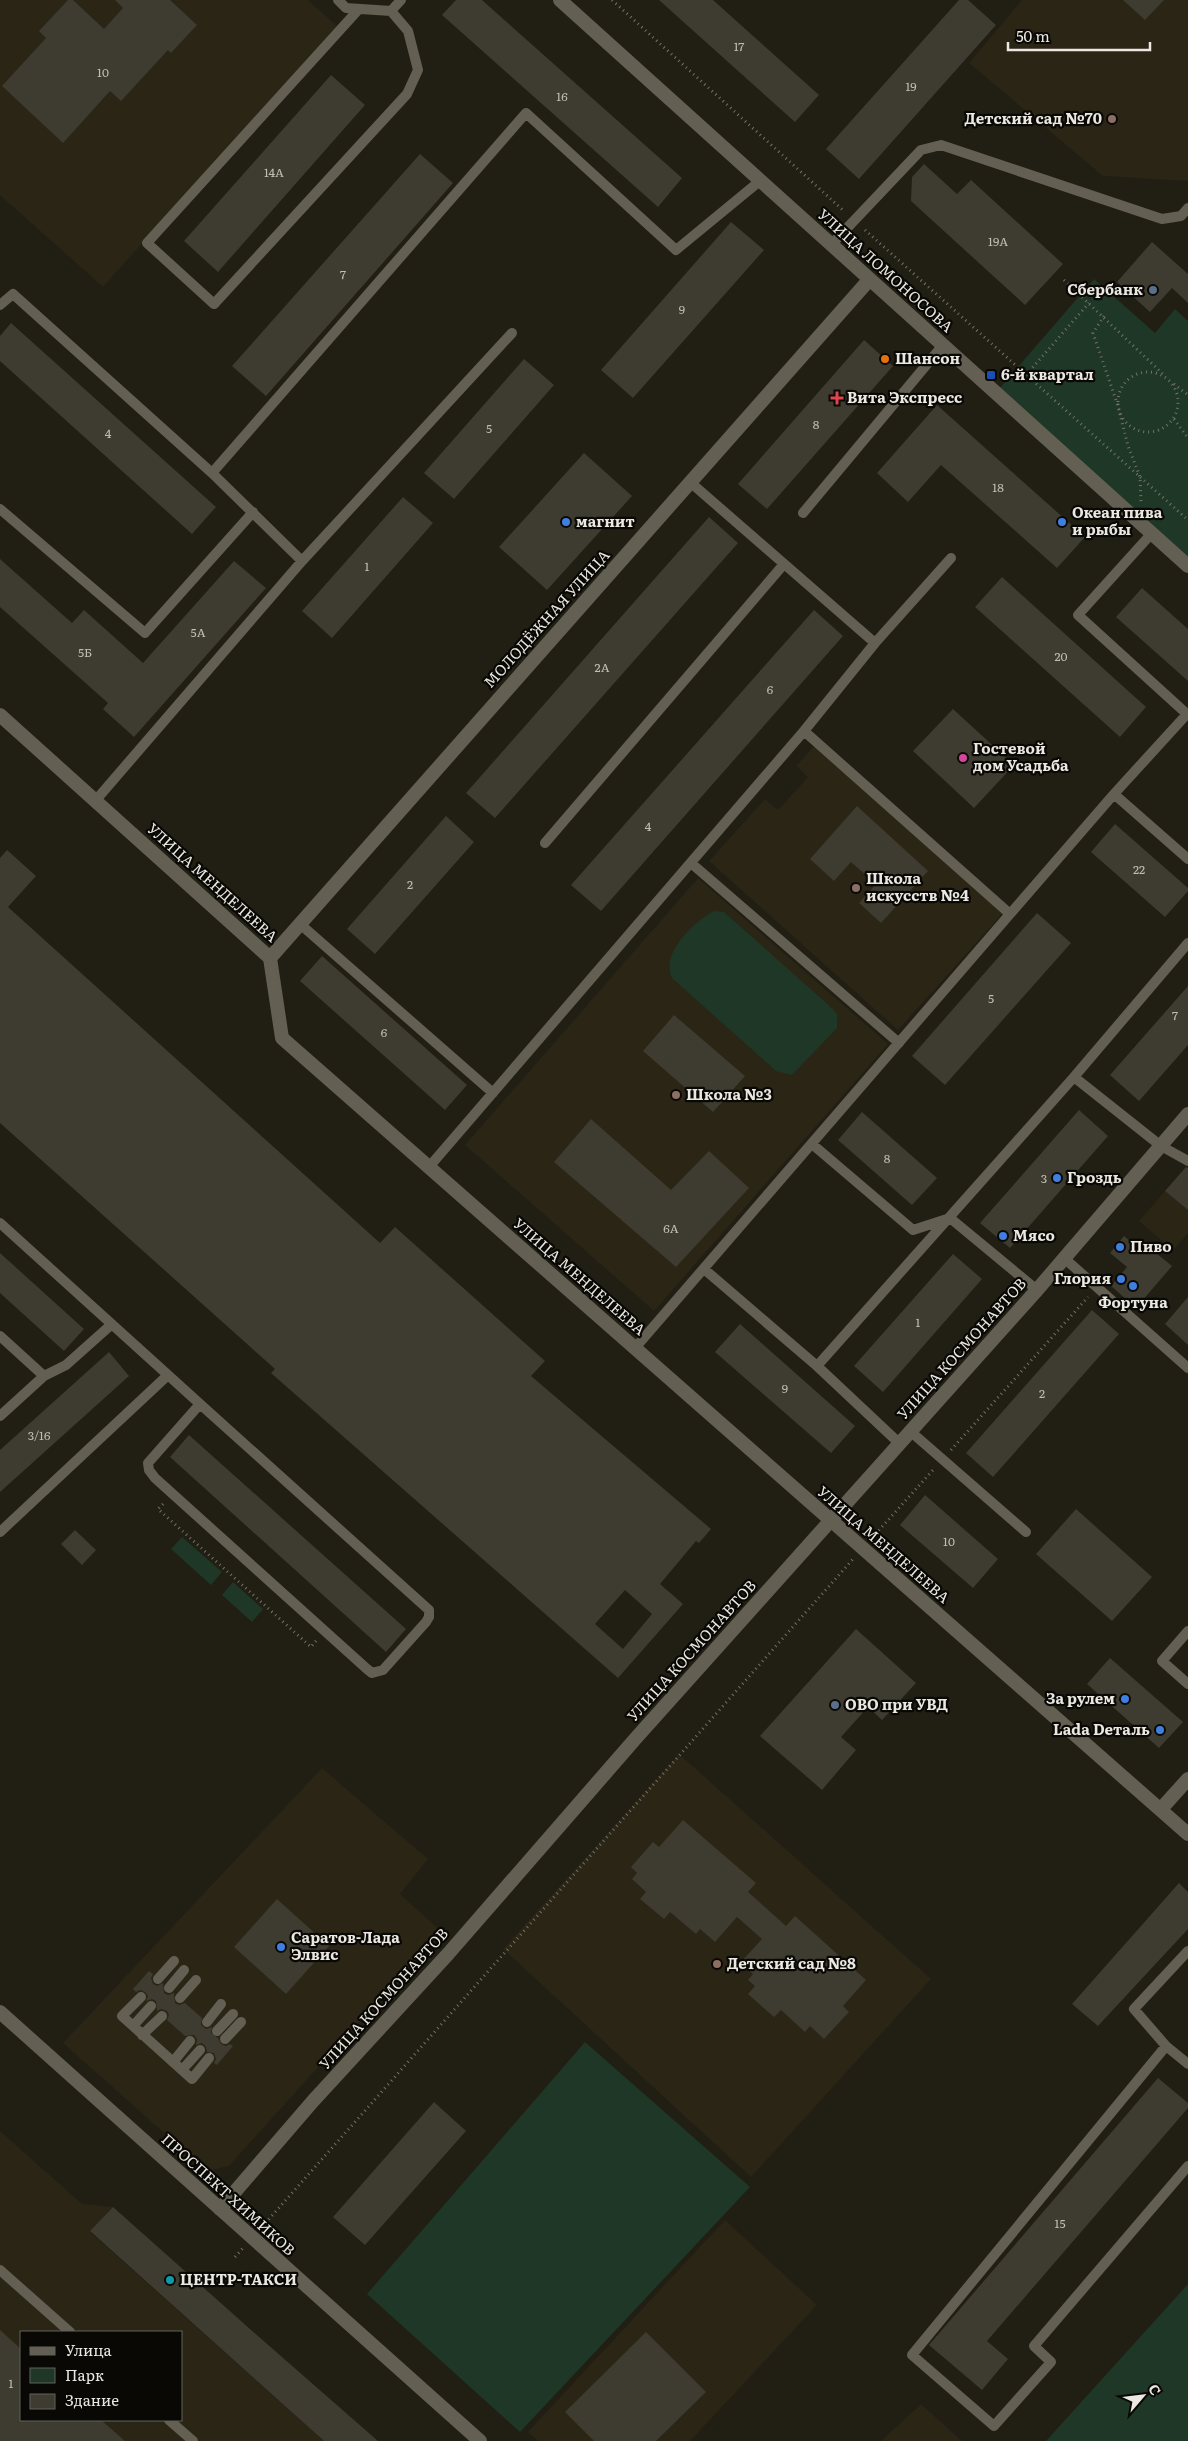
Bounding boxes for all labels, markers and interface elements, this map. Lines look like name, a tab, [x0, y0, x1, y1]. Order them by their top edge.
scale bar	[1008, 20, 1150, 52]
text: 50 m	[1016, 24, 1050, 47]
house number: 17	[734, 37, 744, 55]
house number: 10	[97, 63, 109, 81]
house number: 19	[905, 77, 917, 95]
house number: 16	[556, 87, 568, 105]
place label: Детский сад №70	[965, 106, 1102, 129]
marker: Детский сад №70	[1106, 113, 1118, 125]
house number: 14А	[264, 163, 284, 181]
street label: УЛИЦА ЛОМОНОСОВА	[813, 203, 959, 337]
house number: 19А	[988, 232, 1008, 250]
house number: 7	[340, 265, 346, 283]
place label: Сбербанк	[1067, 277, 1143, 300]
marker: Сбербанк	[1147, 284, 1159, 296]
house number: 9	[679, 300, 685, 318]
place label: Шансон	[895, 346, 961, 369]
marker: Шансон	[879, 353, 891, 365]
place label: 6-й квартал	[1001, 362, 1094, 385]
marker: 6-й квартал	[985, 369, 997, 381]
place label: Вита Экспресс	[847, 385, 962, 408]
marker: Вита Экспресс	[831, 392, 843, 404]
house number: 8	[813, 415, 820, 433]
house number: 5	[486, 419, 492, 437]
house number: 4	[105, 424, 112, 442]
house number: 18	[992, 478, 1004, 496]
place label: Океан пива и рыбы	[1072, 500, 1163, 540]
place label: магнит	[576, 509, 635, 532]
marker: магнит	[560, 516, 572, 528]
marker: Океан пива и рыбы	[1056, 516, 1068, 528]
street label: МОЛОДЁЖНАЯ УЛИЦА	[477, 544, 614, 692]
house number: 1	[365, 557, 370, 575]
house number: 5А	[191, 623, 206, 641]
house number: 5Б	[78, 643, 92, 661]
house number: 20	[1054, 647, 1068, 665]
house number: 2А	[595, 658, 610, 676]
house number: 6	[767, 680, 774, 698]
place label: Гостевой дом Усадьба	[973, 736, 1069, 776]
marker: Гостевой дом Усадьба	[957, 752, 969, 764]
street label: УЛИЦА МЕНДЕЛЕЕВА	[143, 817, 283, 947]
house number: 4	[645, 817, 652, 835]
house number: 22	[1133, 860, 1145, 878]
place label: Школа искусств №4	[866, 866, 969, 906]
house number: 2	[407, 875, 413, 893]
marker: Школа искусств №4	[850, 882, 862, 894]
house number: 5	[988, 989, 994, 1007]
house number: 7	[1172, 1006, 1178, 1024]
house number: 6	[381, 1023, 388, 1041]
place label: Школа №3	[686, 1082, 772, 1105]
marker: Школа №3	[670, 1089, 682, 1101]
house number: 8	[884, 1149, 891, 1167]
place label: Гроздь	[1067, 1165, 1122, 1188]
house number: 3	[1041, 1169, 1047, 1187]
marker: Гроздь	[1051, 1172, 1063, 1184]
street label: УЛИЦА МЕНДЕЛЕЕВА	[509, 1212, 651, 1340]
house number: 6А	[663, 1219, 679, 1237]
place label: Мясо	[1013, 1223, 1055, 1246]
marker: Мясо	[997, 1230, 1009, 1242]
place label: Пиво	[1130, 1234, 1172, 1257]
marker: Пиво	[1114, 1241, 1126, 1253]
place label: Глория	[1054, 1266, 1111, 1289]
street label: УЛИЦА КОСМОНАВТОВ	[891, 1272, 1031, 1424]
marker: Глория	[1115, 1273, 1127, 1285]
marker: Фортуна	[1127, 1280, 1139, 1292]
place label: Фортуна	[1098, 1290, 1168, 1313]
house number: 1	[916, 1313, 921, 1331]
house number: 9	[782, 1379, 788, 1397]
house number: 2	[1039, 1384, 1045, 1402]
house number: 3/16	[28, 1426, 51, 1444]
street label: УЛИЦА МЕНДЕЛЕЕВА	[813, 1480, 955, 1608]
house number: 10	[943, 1532, 955, 1550]
street label: УЛИЦА КОСМОНАВТОВ	[621, 1574, 761, 1726]
place label: За рулем	[1046, 1686, 1115, 1709]
place label: ОВО при УВД	[845, 1692, 948, 1715]
marker: За рулем	[1119, 1693, 1131, 1705]
marker: ОВО при УВД	[829, 1699, 841, 1711]
place label: Lada Dеталь	[1053, 1717, 1150, 1740]
marker: Lada Dеталь	[1154, 1724, 1166, 1736]
street label: УЛИЦА КОСМОНАВТОВ	[313, 1922, 453, 2074]
place label: Саратов-Лада Элвис	[291, 1925, 400, 1965]
marker: Саратов-Лада Элвис	[275, 1941, 287, 1953]
place label: Детский сад №8	[727, 1951, 856, 1974]
marker: Детский сад №8	[711, 1958, 723, 1970]
street label: ПРОСПЕКТ ХИМИКОВ	[157, 2127, 301, 2260]
house number: 15	[1055, 2214, 1065, 2232]
place label: ЦЕНТР-ТАКСИ	[180, 2267, 297, 2290]
marker: ЦЕНТР-ТАКСИ	[164, 2274, 176, 2286]
legend	[20, 2331, 182, 2421]
text: Улица	[65, 2338, 113, 2361]
text: Парк	[65, 2363, 104, 2386]
north arrow	[1118, 2371, 1168, 2421]
house number: 1	[9, 2374, 14, 2392]
text: С	[1144, 2380, 1167, 2399]
text: Здание	[65, 2388, 119, 2411]

